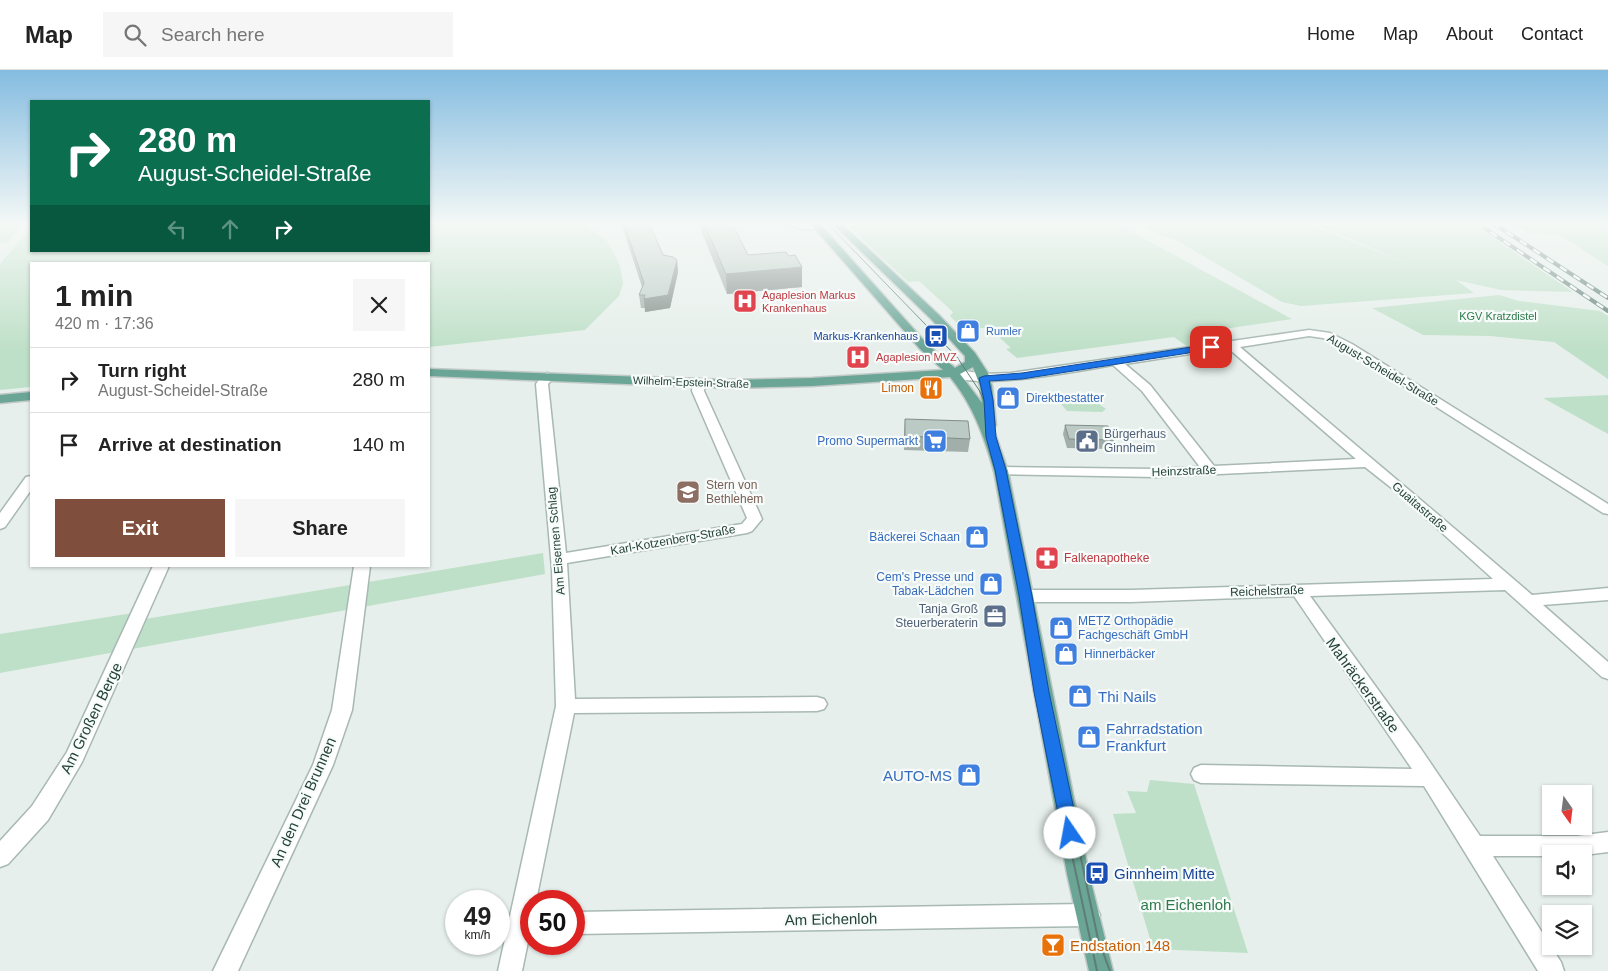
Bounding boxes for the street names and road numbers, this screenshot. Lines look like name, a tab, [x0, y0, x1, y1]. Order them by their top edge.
street label: August-Scheidel-Straße	[1325, 331, 1441, 409]
street label: Wilhelm-Epstein-Straße	[633, 374, 749, 390]
street label: Heinzstraße	[1151, 463, 1217, 479]
street label: Guaitastraße	[1389, 479, 1451, 535]
street label: Am Eisernen Schlag	[544, 486, 568, 596]
street label: Karl-Kotzenberg-Straße	[609, 522, 737, 558]
street label: Reichelstraße	[1230, 583, 1305, 599]
street label: Mahräckerstraße	[1323, 634, 1403, 736]
street label: Am Großen Berge	[57, 660, 125, 776]
street label: An den Drei Brunnen	[267, 735, 339, 869]
street label: Am Eichenloh	[785, 910, 877, 928]

